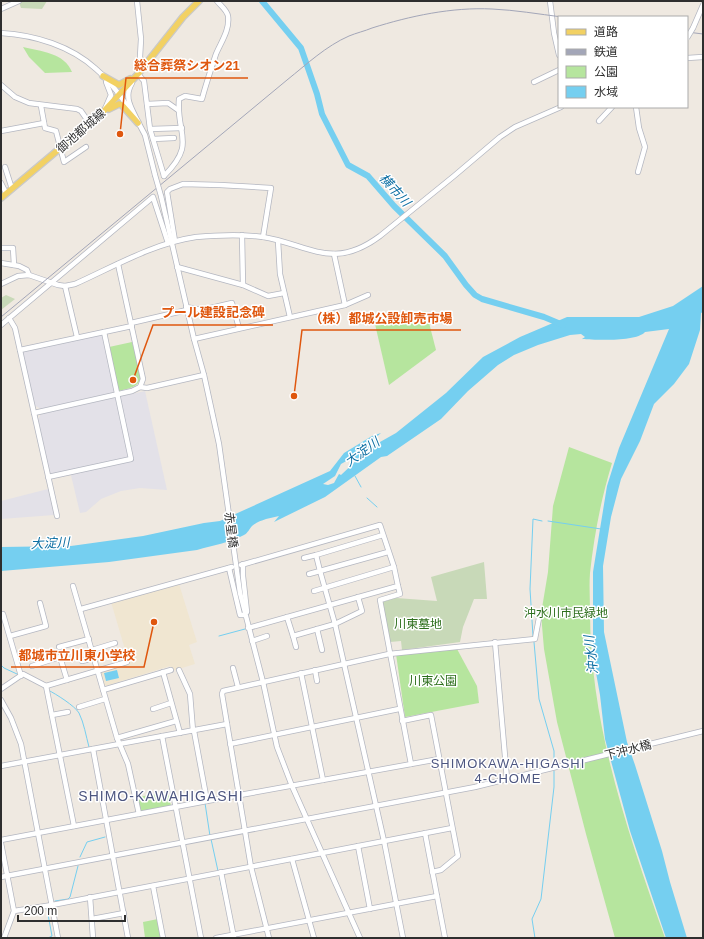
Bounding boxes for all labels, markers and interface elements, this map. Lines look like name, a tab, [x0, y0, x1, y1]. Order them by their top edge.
legend	[558, 16, 688, 108]
text: 道路	[594, 25, 618, 39]
text: 鉄道	[594, 45, 618, 59]
callout: 総合葬祭シオン21	[126, 53, 248, 78]
text: 総合葬祭シオン21	[133, 58, 240, 73]
text: 公園	[594, 65, 618, 79]
text: 水域	[594, 85, 618, 99]
street label: 御池都城線	[54, 106, 108, 156]
water label: 横市川	[376, 170, 415, 211]
callout: プール建設記念碑	[153, 300, 273, 325]
text: プール建設記念碑	[161, 305, 265, 320]
callout: （株）都城公設卸売市場	[302, 305, 461, 330]
text: （株）都城公設卸売市場	[309, 311, 453, 326]
water label: 大淀川	[342, 433, 384, 470]
street label: 赤星橋	[222, 511, 240, 549]
water label: 大淀川	[30, 535, 72, 551]
park label: 沖水川市民緑地	[524, 606, 608, 620]
park label: 川東墓地	[394, 617, 442, 631]
water label: 沖水川	[581, 633, 600, 675]
callout: 都城市立川東小学校	[11, 642, 144, 667]
text: 都城市立川東小学校	[18, 648, 136, 663]
park label: 川東公園	[409, 674, 457, 688]
street label: 下沖水橋	[603, 737, 653, 763]
district label: SHIMOKAWA-HIGASHI 4-CHOME	[431, 756, 585, 786]
district label: SHIMO-KAWAHIGASHI	[78, 788, 244, 804]
scale bar	[18, 897, 125, 923]
text: 200 m	[24, 904, 57, 918]

